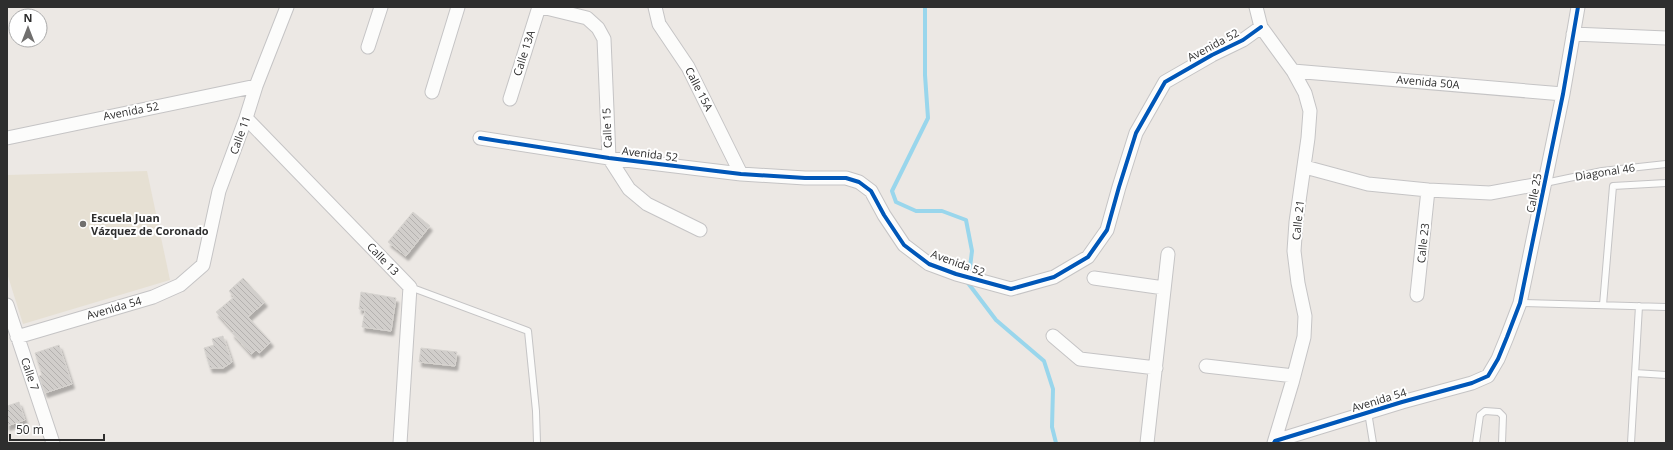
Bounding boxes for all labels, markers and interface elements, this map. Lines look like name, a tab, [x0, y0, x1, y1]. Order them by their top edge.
north arrow	[8, 8, 48, 48]
text: N	[24, 10, 32, 25]
street label: Avenida 52	[1184, 25, 1241, 64]
street label: Calle 13A	[509, 28, 538, 78]
street label: Calle 15A	[682, 64, 717, 113]
street label: Avenida 50A	[1396, 71, 1460, 92]
street label: Avenida 52	[102, 98, 160, 123]
street label: Calle 15	[598, 108, 615, 148]
street label: Calle 11	[226, 113, 253, 156]
street label: Avenida 52	[621, 143, 679, 164]
street label: Diagonal 46	[1574, 159, 1636, 184]
street label: Calle 25	[1522, 172, 1545, 214]
street label: Calle 21	[1288, 199, 1307, 241]
place label: Escuela Juan Vázquez de Coronado	[91, 210, 209, 238]
marker: Escuela Juan Vázquez de Coronado	[78, 219, 88, 229]
street label: Calle 23	[1413, 222, 1432, 264]
street label: Calle 13	[364, 239, 403, 278]
street label: Avenida 52	[929, 246, 987, 279]
street label: Avenida 54	[85, 292, 144, 323]
street label: Calle 7	[18, 355, 43, 392]
street label: Avenida 54	[1350, 384, 1409, 415]
scale bar	[10, 416, 104, 442]
text: 50 m	[16, 421, 44, 438]

